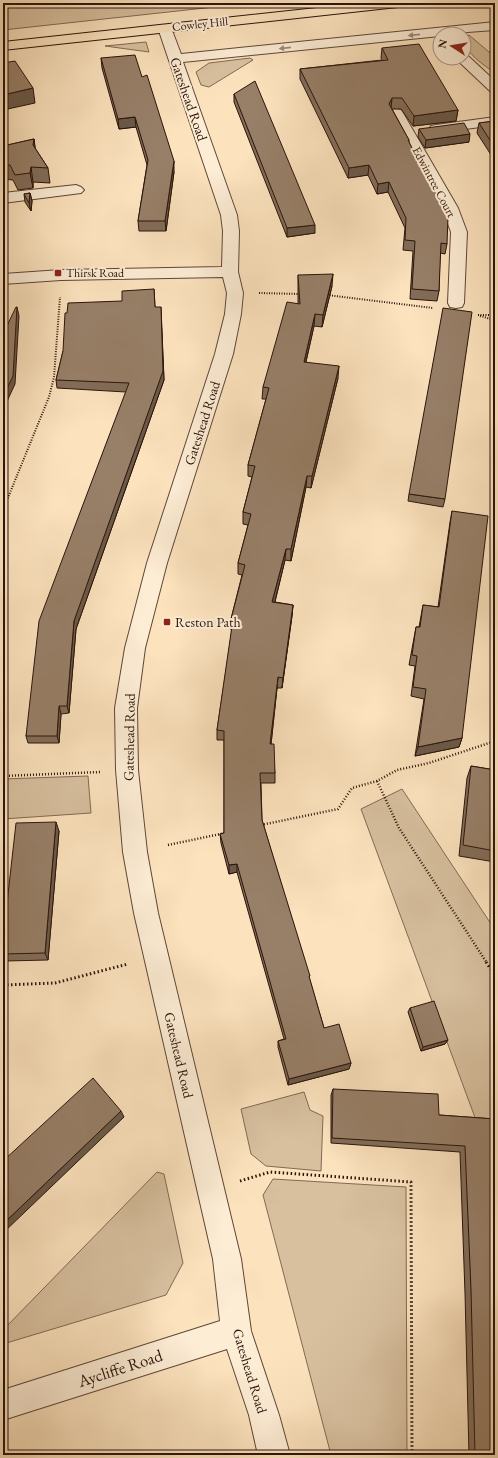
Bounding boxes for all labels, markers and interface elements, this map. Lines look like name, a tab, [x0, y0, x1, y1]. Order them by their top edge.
street label: Cowley Hill	[171, 13, 229, 35]
north arrow	[432, 26, 472, 66]
one-way arrow	[408, 31, 420, 38]
text: N	[434, 38, 450, 50]
one-way arrow	[279, 45, 291, 52]
street label: Gateshead Road	[166, 55, 212, 144]
street label: Edwintree Court	[409, 144, 459, 220]
place label: Thirsk Road	[66, 265, 125, 281]
marker: Thirsk Road	[53, 268, 63, 278]
street label: Gateshead Road	[180, 378, 224, 467]
place label: Reston Path	[175, 613, 241, 631]
marker: Reston Path	[162, 617, 172, 627]
street label: Gateshead Road	[119, 692, 139, 781]
street label: Gateshead Road	[160, 1010, 198, 1101]
street label: Gateshead Road	[229, 1326, 272, 1416]
street label: Aycliffe Road	[74, 1344, 165, 1392]

